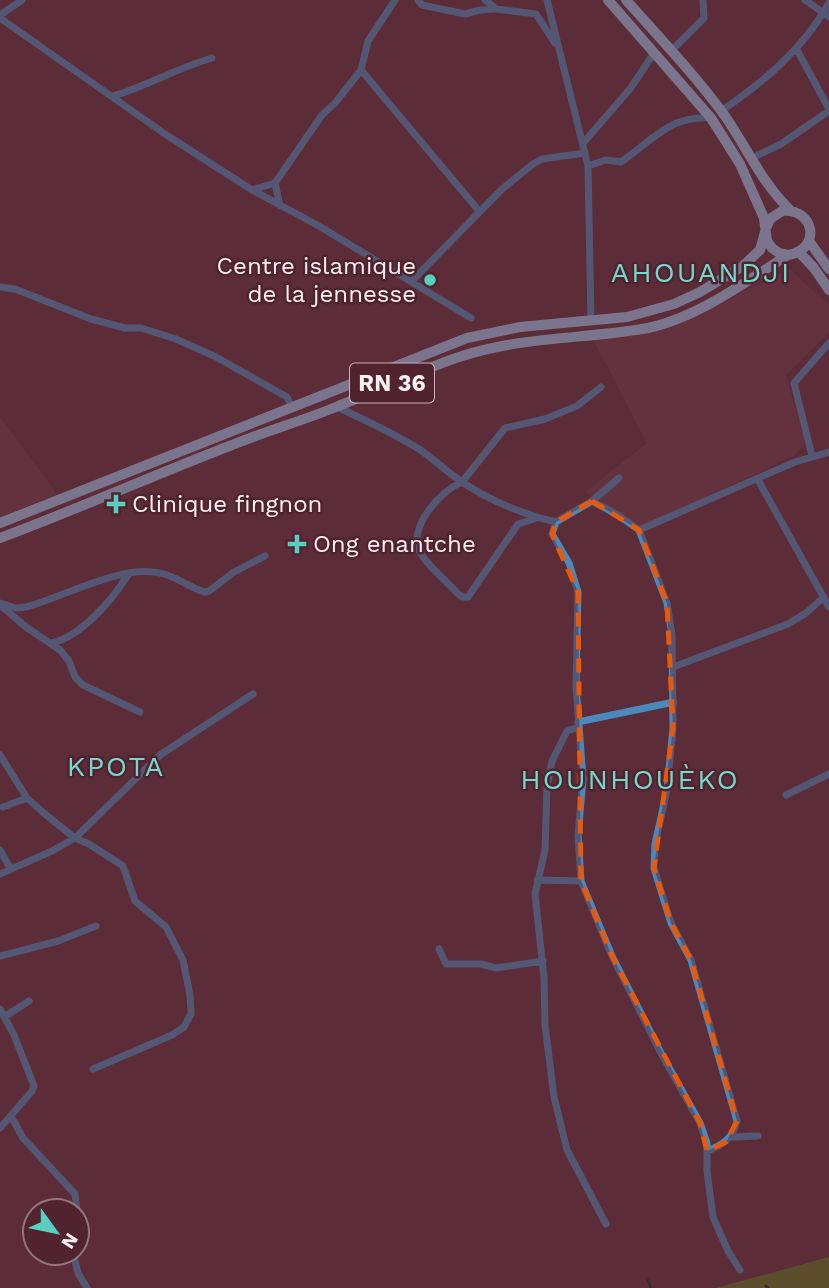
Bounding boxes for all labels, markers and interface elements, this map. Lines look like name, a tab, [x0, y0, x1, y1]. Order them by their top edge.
place label: Centre islamique de la jennesse	[217, 252, 416, 308]
district label: AHOUANDJI	[611, 256, 791, 289]
marker: Centre islamique de la jennesse	[422, 272, 438, 288]
road number: RN 36	[350, 364, 434, 402]
place label: Clinique fingnon	[132, 490, 322, 518]
marker: Clinique fingnon	[106, 494, 126, 514]
place label: Ong enantche	[313, 530, 476, 558]
marker: Ong enantche	[287, 534, 307, 554]
district label: KPOTA	[67, 750, 165, 783]
district label: HOUNHOUÈKO	[520, 763, 740, 796]
north arrow	[21, 1197, 91, 1267]
text: N	[56, 1229, 83, 1253]

